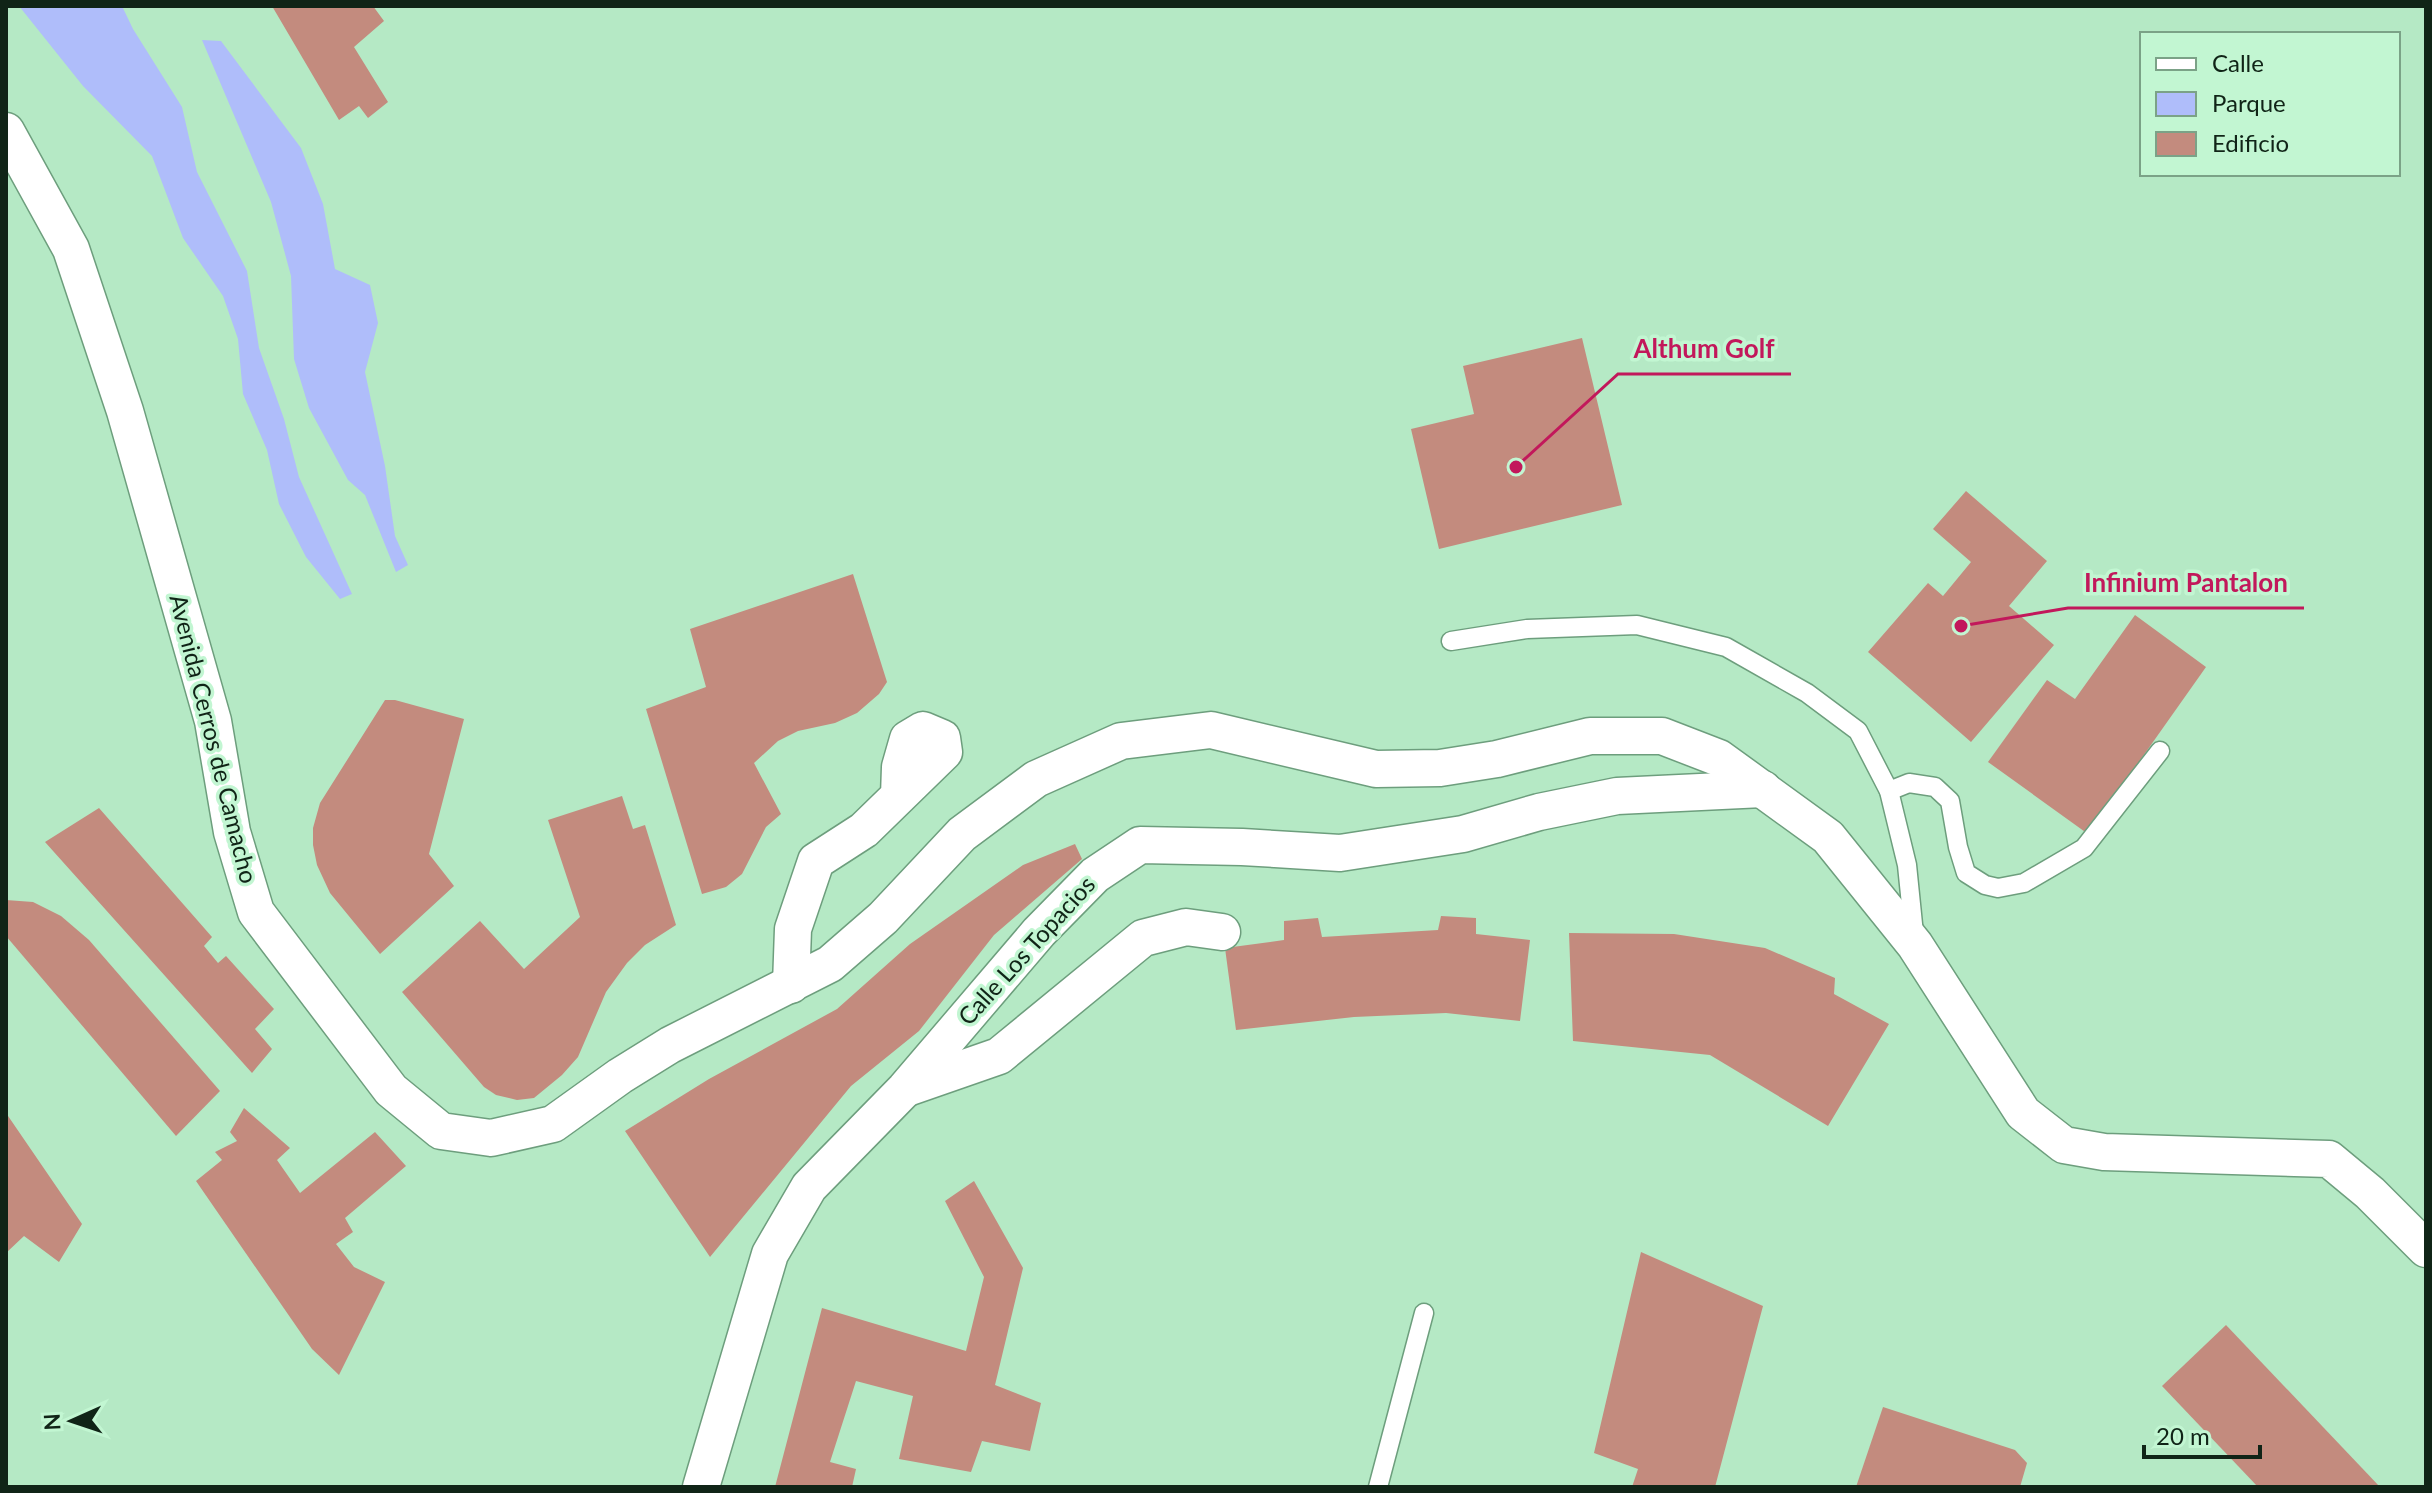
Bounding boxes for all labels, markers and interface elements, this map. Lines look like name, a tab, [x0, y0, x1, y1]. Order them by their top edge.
legend	[2140, 32, 2400, 176]
text: Calle	[2212, 48, 2264, 77]
text: Parque	[2212, 88, 2286, 117]
text: Edificio	[2212, 128, 2289, 157]
callout: Althum Golf	[1618, 324, 1791, 374]
text: Althum Golf	[1632, 332, 1775, 364]
callout: Infinium Pantalon	[2068, 558, 2304, 608]
text: Infinium Pantalon	[2084, 566, 2288, 598]
street label: Avenida Cerros de Camacho	[165, 591, 264, 886]
street label: Calle Los Topacios	[951, 870, 1100, 1030]
north arrow	[32, 1381, 112, 1461]
scale bar	[2144, 1409, 2260, 1459]
text: N	[38, 1413, 65, 1431]
text: 20 m	[2156, 1421, 2210, 1450]

